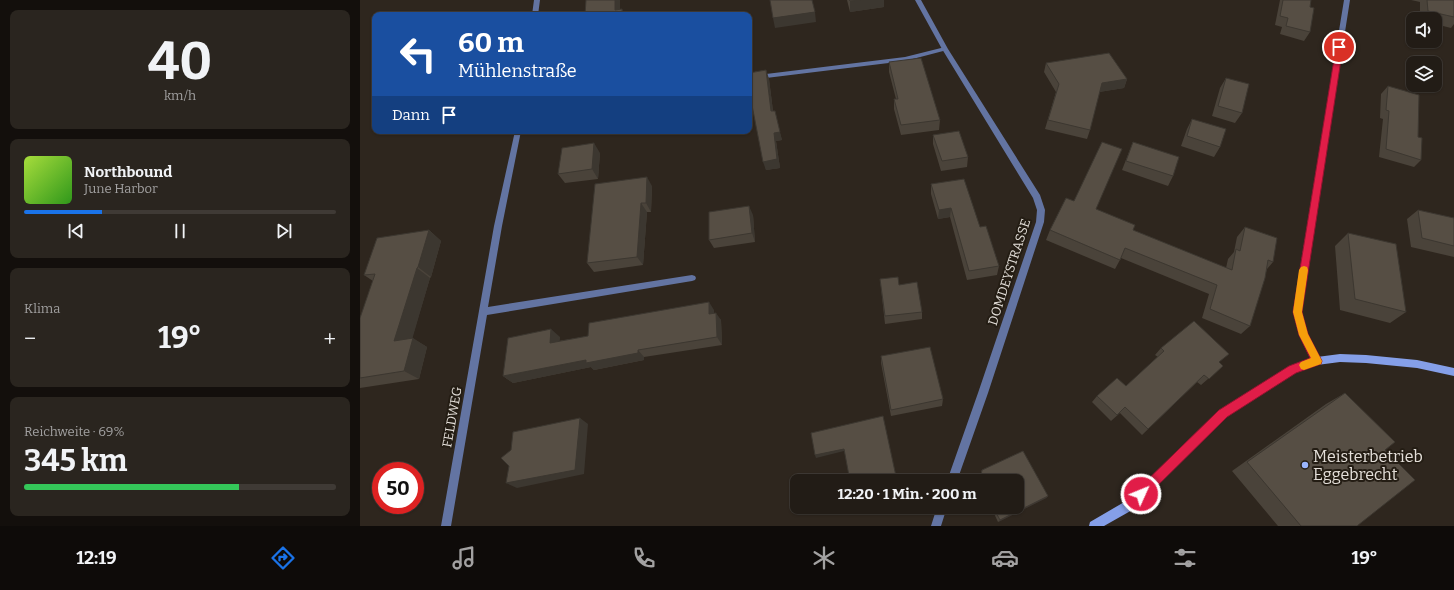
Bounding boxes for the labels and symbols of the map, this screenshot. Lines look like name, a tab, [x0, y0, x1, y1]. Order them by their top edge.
pin	[1322, 30, 1356, 64]
street label: DOMDEYSTRASSE	[985, 217, 1033, 327]
street label: FELDWEG	[439, 385, 465, 449]
place label: Meisterbetrieb Eggebrecht	[1313, 447, 1423, 484]
marker: Meisterbetrieb Eggebrecht	[1300, 460, 1310, 470]
speed limit sign: 50	[372, 462, 424, 514]
position arrow	[1120, 473, 1162, 515]

